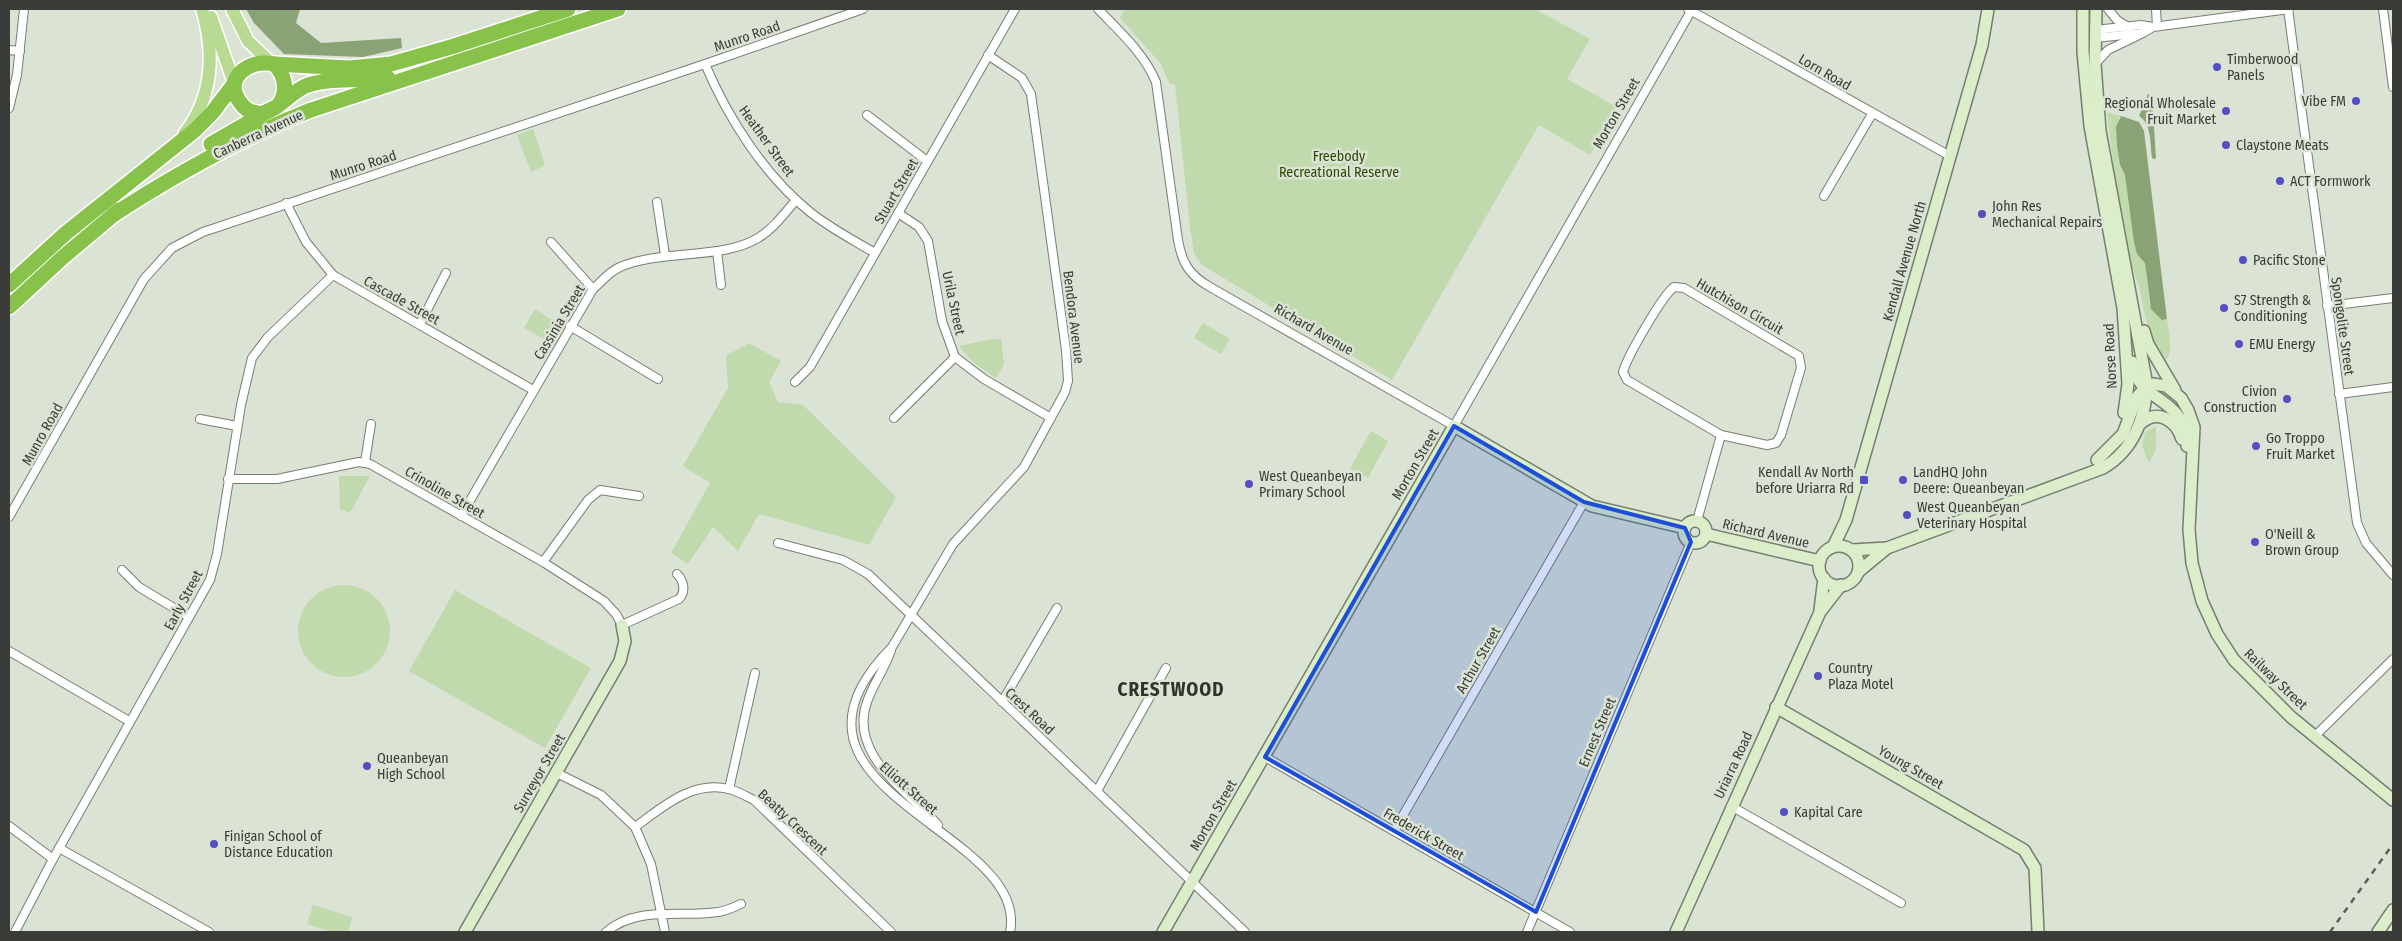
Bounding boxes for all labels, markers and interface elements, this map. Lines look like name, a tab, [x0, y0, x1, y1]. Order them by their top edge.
street label: Munro Road	[712, 17, 782, 56]
street label: Lorn Road	[1795, 51, 1854, 94]
place label: Timberwood Panels	[2227, 51, 2298, 84]
marker: Timberwood Panels	[2211, 61, 2223, 73]
street label: Morton Street	[1589, 74, 1644, 152]
place label: Vibe FM	[2302, 93, 2346, 110]
place label: Regional Wholesale Fruit Market	[2104, 95, 2216, 128]
marker: Vibe FM	[2350, 95, 2362, 107]
street label: Heather Street	[735, 102, 798, 180]
marker: Regional Wholesale Fruit Market	[2220, 105, 2232, 117]
street label: Canberra Avenue	[211, 106, 306, 163]
place label: Claystone Meats	[2236, 137, 2329, 154]
marker: Claystone Meats	[2220, 139, 2232, 151]
street label: Munro Road	[328, 147, 399, 184]
park label: Freebody Recreational Reserve	[1279, 148, 1399, 181]
street label: Stuart Street	[871, 155, 922, 227]
place label: ACT Formwork	[2290, 173, 2371, 190]
marker: ACT Formwork	[2274, 175, 2286, 187]
place label: John Res Mechanical Repairs	[1992, 198, 2102, 231]
street label: Kendall Avenue North	[1879, 199, 1930, 323]
marker: John Res Mechanical Repairs	[1976, 208, 1988, 220]
place label: Pacific Stone	[2253, 252, 2326, 269]
marker: Pacific Stone	[2237, 254, 2249, 266]
street label: Urila Street	[938, 270, 969, 337]
street label: Bendora Avenue	[1059, 270, 1088, 365]
street label: Cascade Street	[361, 273, 443, 329]
street label: Hutchison Circuit	[1693, 275, 1787, 338]
street label: Spongolite Street	[2327, 276, 2358, 377]
street label: Cassinia Street	[530, 281, 589, 363]
place label: S7 Strength & Conditioning	[2234, 292, 2311, 325]
street label: Richard Avenue	[1271, 300, 1356, 359]
marker: S7 Strength & Conditioning	[2218, 302, 2230, 314]
street label: Norse Road	[2100, 323, 2121, 389]
place label: EMU Energy	[2249, 336, 2316, 353]
marker: EMU Energy	[2233, 338, 2245, 350]
place label: Civion Construction	[2204, 383, 2277, 416]
marker: Civion Construction	[2281, 393, 2293, 405]
street label: Munro Road	[18, 400, 67, 468]
street label: Morton Street	[1388, 425, 1443, 503]
place label: Go Troppo Fruit Market	[2266, 430, 2335, 463]
marker: Go Troppo Fruit Market	[2250, 440, 2262, 452]
street label: Crinoline Street	[402, 463, 488, 522]
place label: Kendall Av North before Uriarra Rd	[1756, 464, 1854, 497]
place label: LandHQ John Deere: Queanbeyan	[1913, 464, 2024, 497]
place label: West Queanbeyan Primary School	[1259, 468, 1362, 501]
marker: Kendall Av North before Uriarra Rd	[1858, 474, 1870, 486]
marker: LandHQ John Deere: Queanbeyan	[1897, 474, 1909, 486]
marker: West Queanbeyan Primary School	[1243, 478, 1255, 490]
place label: West Queanbeyan Veterinary Hospital	[1917, 499, 2027, 532]
marker: West Queanbeyan Veterinary Hospital	[1901, 509, 1913, 521]
street label: Richard Avenue	[1721, 515, 1811, 552]
place label: O'Neill & Brown Group	[2265, 526, 2339, 559]
marker: O'Neill & Brown Group	[2249, 536, 2261, 548]
street label: Early Street	[161, 567, 207, 633]
street label: Arthur Street	[1453, 624, 1505, 697]
street label: Railway Street	[2241, 645, 2311, 714]
place label: Country Plaza Motel	[1828, 660, 1894, 693]
marker: Country Plaza Motel	[1812, 670, 1824, 682]
district label: CRESTWOOD	[1117, 678, 1225, 701]
street label: Crest Road	[1001, 684, 1058, 738]
street label: Ernest Street	[1575, 694, 1620, 770]
street label: Uriarra Road	[1711, 729, 1756, 801]
street label: Surveyor Street	[510, 730, 569, 816]
street label: Young Street	[1875, 742, 1947, 793]
place label: Queanbeyan High School	[377, 750, 449, 783]
street label: Elliott Street	[876, 758, 942, 819]
marker: Queanbeyan High School	[361, 760, 373, 772]
street label: Morton Street	[1186, 776, 1241, 854]
street label: Beatty Crescent	[754, 786, 831, 859]
place label: Kapital Care	[1794, 804, 1863, 821]
street label: Frederick Street	[1380, 805, 1467, 865]
marker: Kapital Care	[1778, 806, 1790, 818]
place label: Finigan School of Distance Education	[224, 828, 333, 861]
marker: Finigan School of Distance Education	[208, 838, 220, 850]

